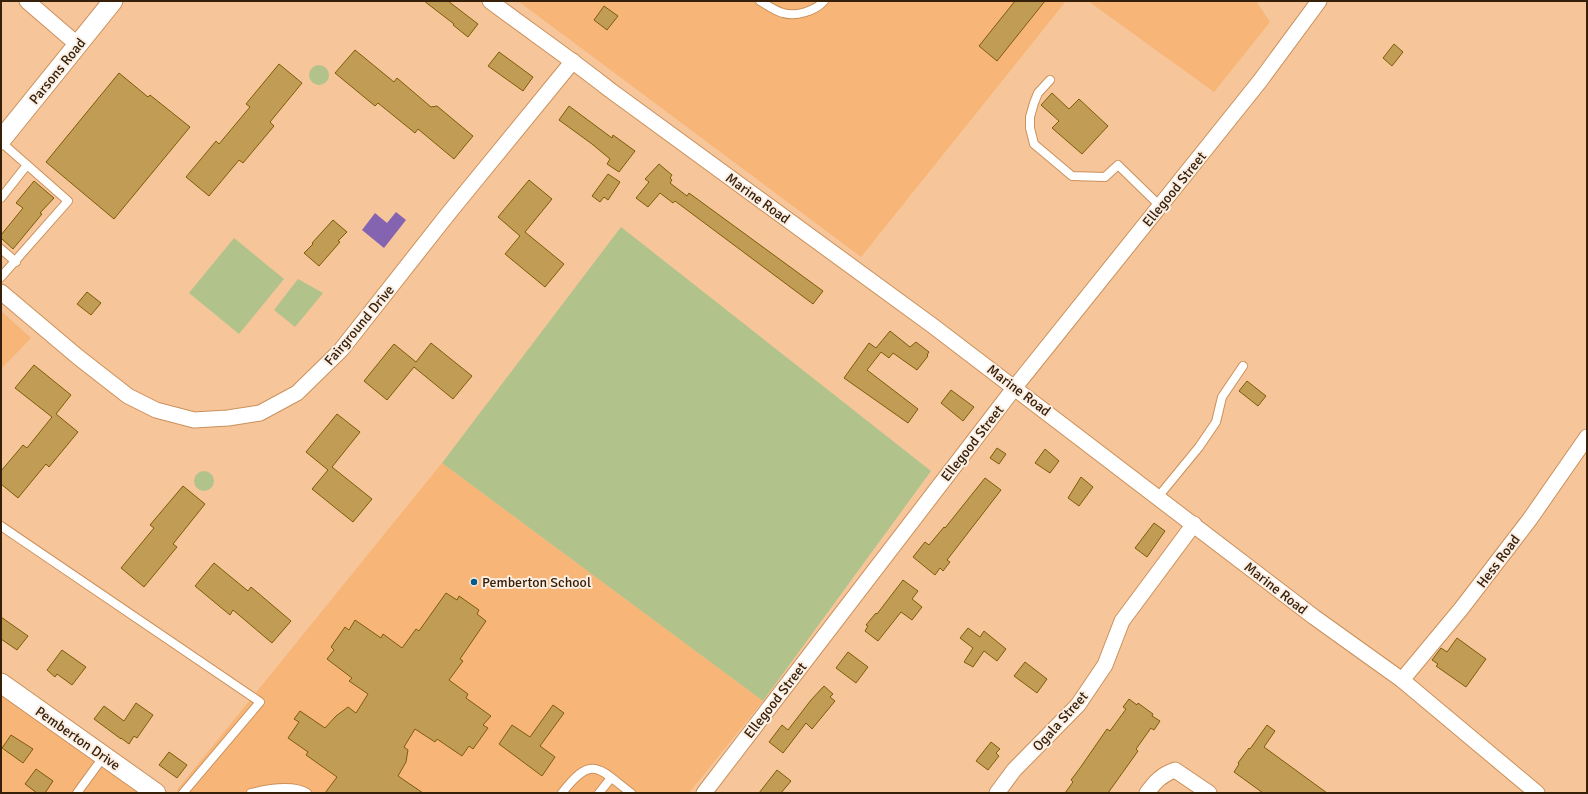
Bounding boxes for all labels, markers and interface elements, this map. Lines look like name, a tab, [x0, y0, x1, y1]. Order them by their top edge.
street label: Parsons Road	[26, 35, 89, 108]
street label: Ellegood Street	[1139, 148, 1210, 230]
street label: Marine Road	[722, 169, 793, 227]
street label: Fairground Drive	[321, 282, 398, 369]
street label: Marine Road	[984, 361, 1054, 420]
street label: Ellegood Street	[937, 402, 1007, 485]
street label: Hess Road	[1473, 532, 1524, 591]
street label: Marine Road	[1241, 559, 1311, 618]
place label: Pemberton School	[482, 574, 591, 591]
marker: Pemberton School	[469, 577, 479, 587]
street label: Ellegood Street	[740, 659, 810, 742]
street label: Ogala Street	[1029, 688, 1092, 755]
street label: Pemberton Drive	[32, 703, 123, 774]

